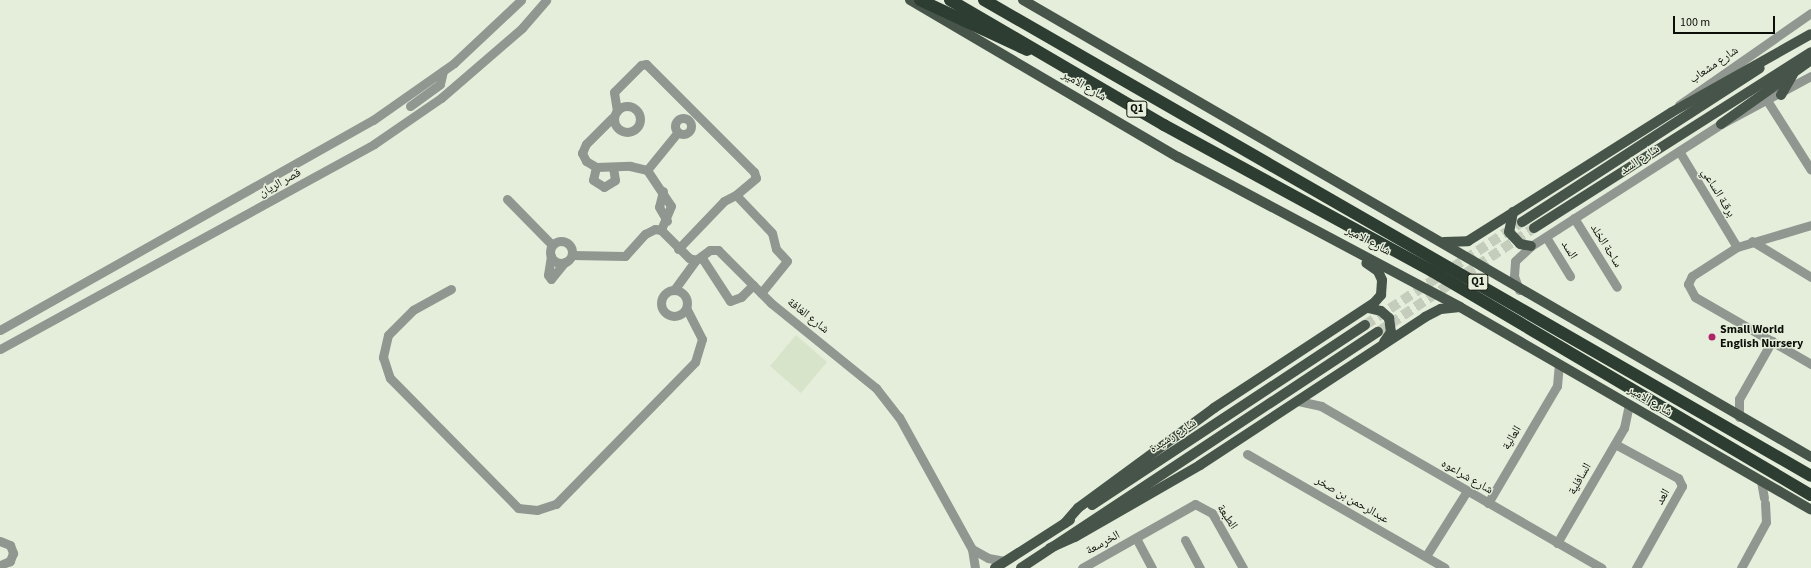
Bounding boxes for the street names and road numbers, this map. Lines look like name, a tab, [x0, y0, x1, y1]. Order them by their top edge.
street label: شارع مشعاب	[1687, 43, 1741, 87]
street label: شارع الامير	[1059, 68, 1109, 104]
road number: Q1	[1126, 100, 1148, 118]
street label: شارع السد	[1618, 142, 1662, 178]
street label: قصر الريان	[256, 166, 304, 200]
street label: برقـة الساعي	[1698, 166, 1738, 220]
street label: ساحة الخلد	[1587, 222, 1625, 270]
street label: شارع الامير	[1343, 223, 1393, 259]
street label: السد	[1558, 238, 1580, 262]
road number: Q1	[1467, 273, 1489, 291]
street label: شارع الغافة	[784, 295, 832, 337]
street label: شارع الامير	[1625, 383, 1675, 419]
street label: شارع رشيدة	[1147, 416, 1199, 456]
street label: العالية	[1499, 423, 1525, 453]
street label: شارع شراعوه	[1439, 456, 1495, 498]
street label: السافلية	[1565, 461, 1595, 497]
street label: عبدالرحمن بن صخر	[1313, 473, 1391, 527]
street label: العد	[1653, 486, 1673, 508]
street label: الطبعة	[1214, 502, 1240, 532]
street label: الخرسعة	[1084, 528, 1122, 558]

